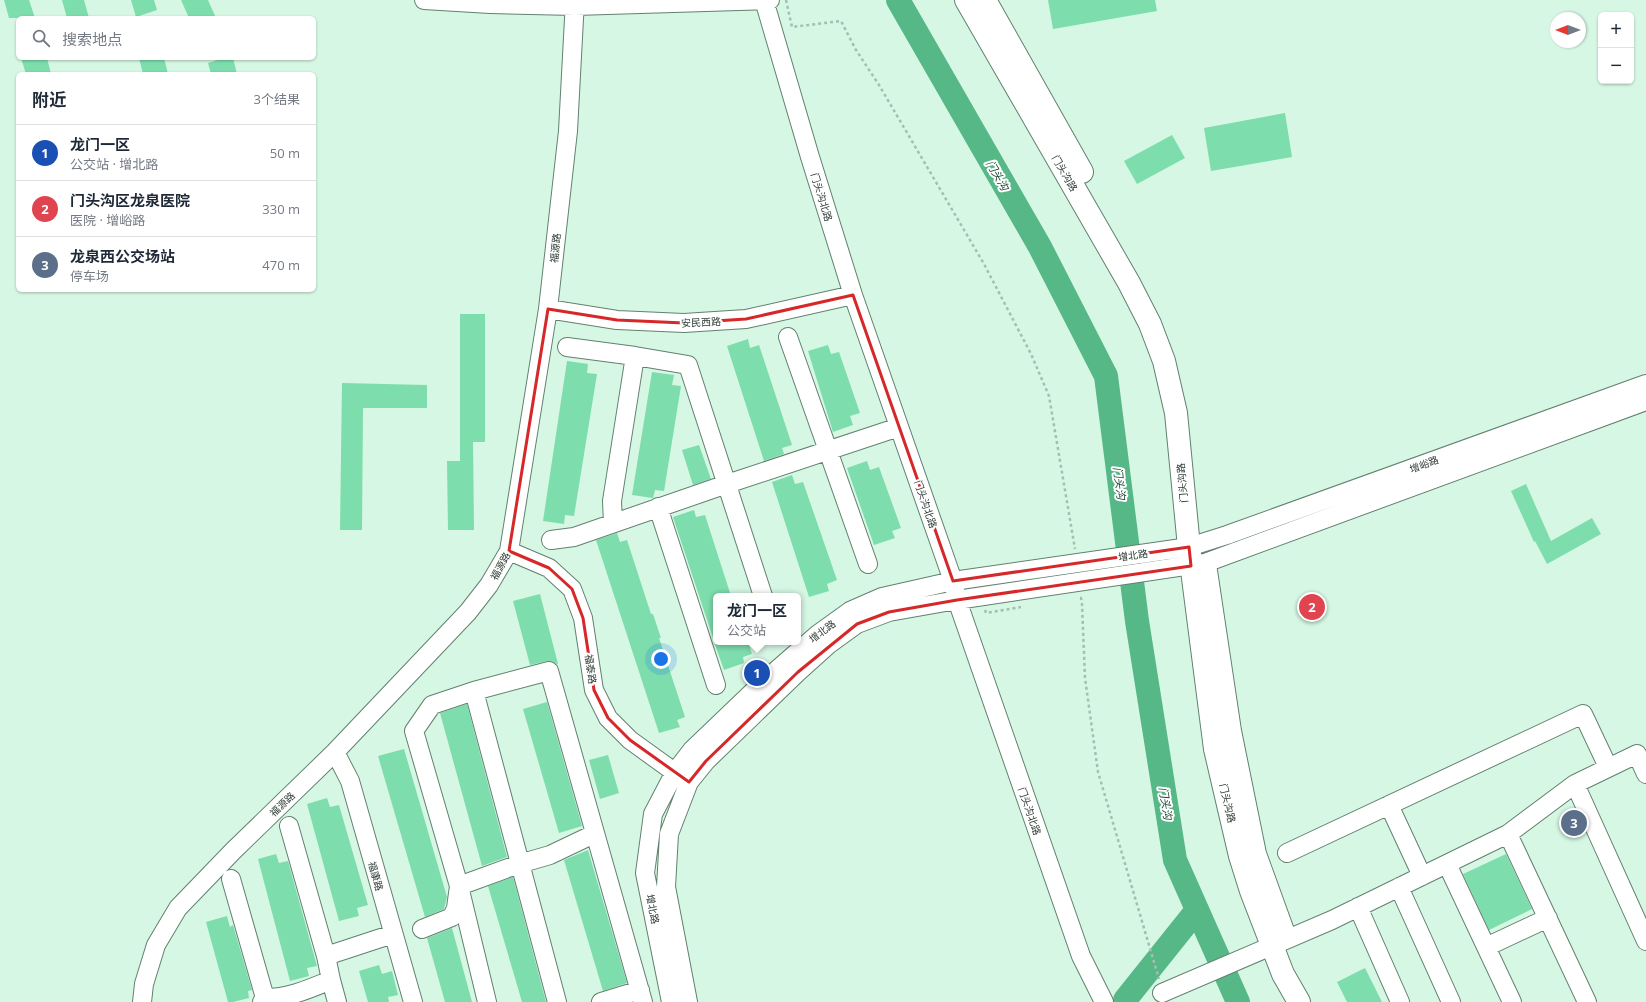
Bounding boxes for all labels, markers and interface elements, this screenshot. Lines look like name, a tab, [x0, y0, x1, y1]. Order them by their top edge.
north arrow	[1550, 12, 1586, 48]
map controls	[1598, 12, 1634, 84]
button: +	[1598, 12, 1634, 48]
search box	[16, 16, 316, 60]
icon: search	[30, 27, 52, 49]
text: 搜索地点	[62, 29, 122, 49]
button: −	[1598, 48, 1634, 84]
text: 附近	[32, 88, 66, 111]
text: 3个结果	[254, 90, 300, 108]
text: 龙门一区	[70, 134, 130, 154]
text: 1	[41, 144, 49, 162]
text: 50 m	[270, 144, 300, 162]
street label: 门头沟路	[1049, 152, 1081, 194]
text: 公交站 · 增北路	[70, 155, 158, 173]
water label: 门头沟	[983, 157, 1013, 194]
street label: 门头沟北路	[808, 171, 836, 223]
text: 门头沟区龙泉医院	[70, 190, 190, 210]
text: 2	[41, 200, 49, 218]
text: 330 m	[262, 200, 300, 218]
text: 医院 · 增峪路	[70, 211, 145, 229]
street label: 福源路	[546, 232, 564, 264]
text: 龙泉西公交场站	[70, 246, 175, 266]
text: 3	[41, 256, 49, 274]
text: 470 m	[262, 256, 300, 274]
text: 停车场	[70, 267, 109, 285]
street label: 安民西路	[681, 314, 721, 330]
street label: 增峪路	[1408, 452, 1440, 476]
street label: 门头沟路	[1173, 462, 1191, 504]
water label: 门头沟	[1111, 466, 1130, 501]
street label: 门头沟北路	[911, 478, 941, 530]
street label: 增北路	[1117, 546, 1149, 564]
street label: 福源路	[487, 549, 513, 583]
pin: 2	[1299, 592, 1325, 622]
popup	[713, 593, 801, 645]
text: 龙门一区	[727, 600, 787, 620]
street label: 增北路	[806, 616, 838, 646]
text: 公交站	[727, 621, 766, 639]
your location	[651, 649, 671, 669]
street label: 福泰路	[582, 653, 600, 685]
pin: 1	[744, 658, 770, 688]
street label: 门头沟路	[1217, 782, 1239, 824]
street label: 门头沟北路	[1015, 785, 1045, 837]
water label: 门头沟	[1156, 786, 1176, 821]
street label: 福源路	[266, 789, 298, 819]
pin: 3	[1561, 808, 1587, 838]
street label: 福康路	[365, 860, 387, 892]
street label: 增北路	[643, 893, 663, 925]

